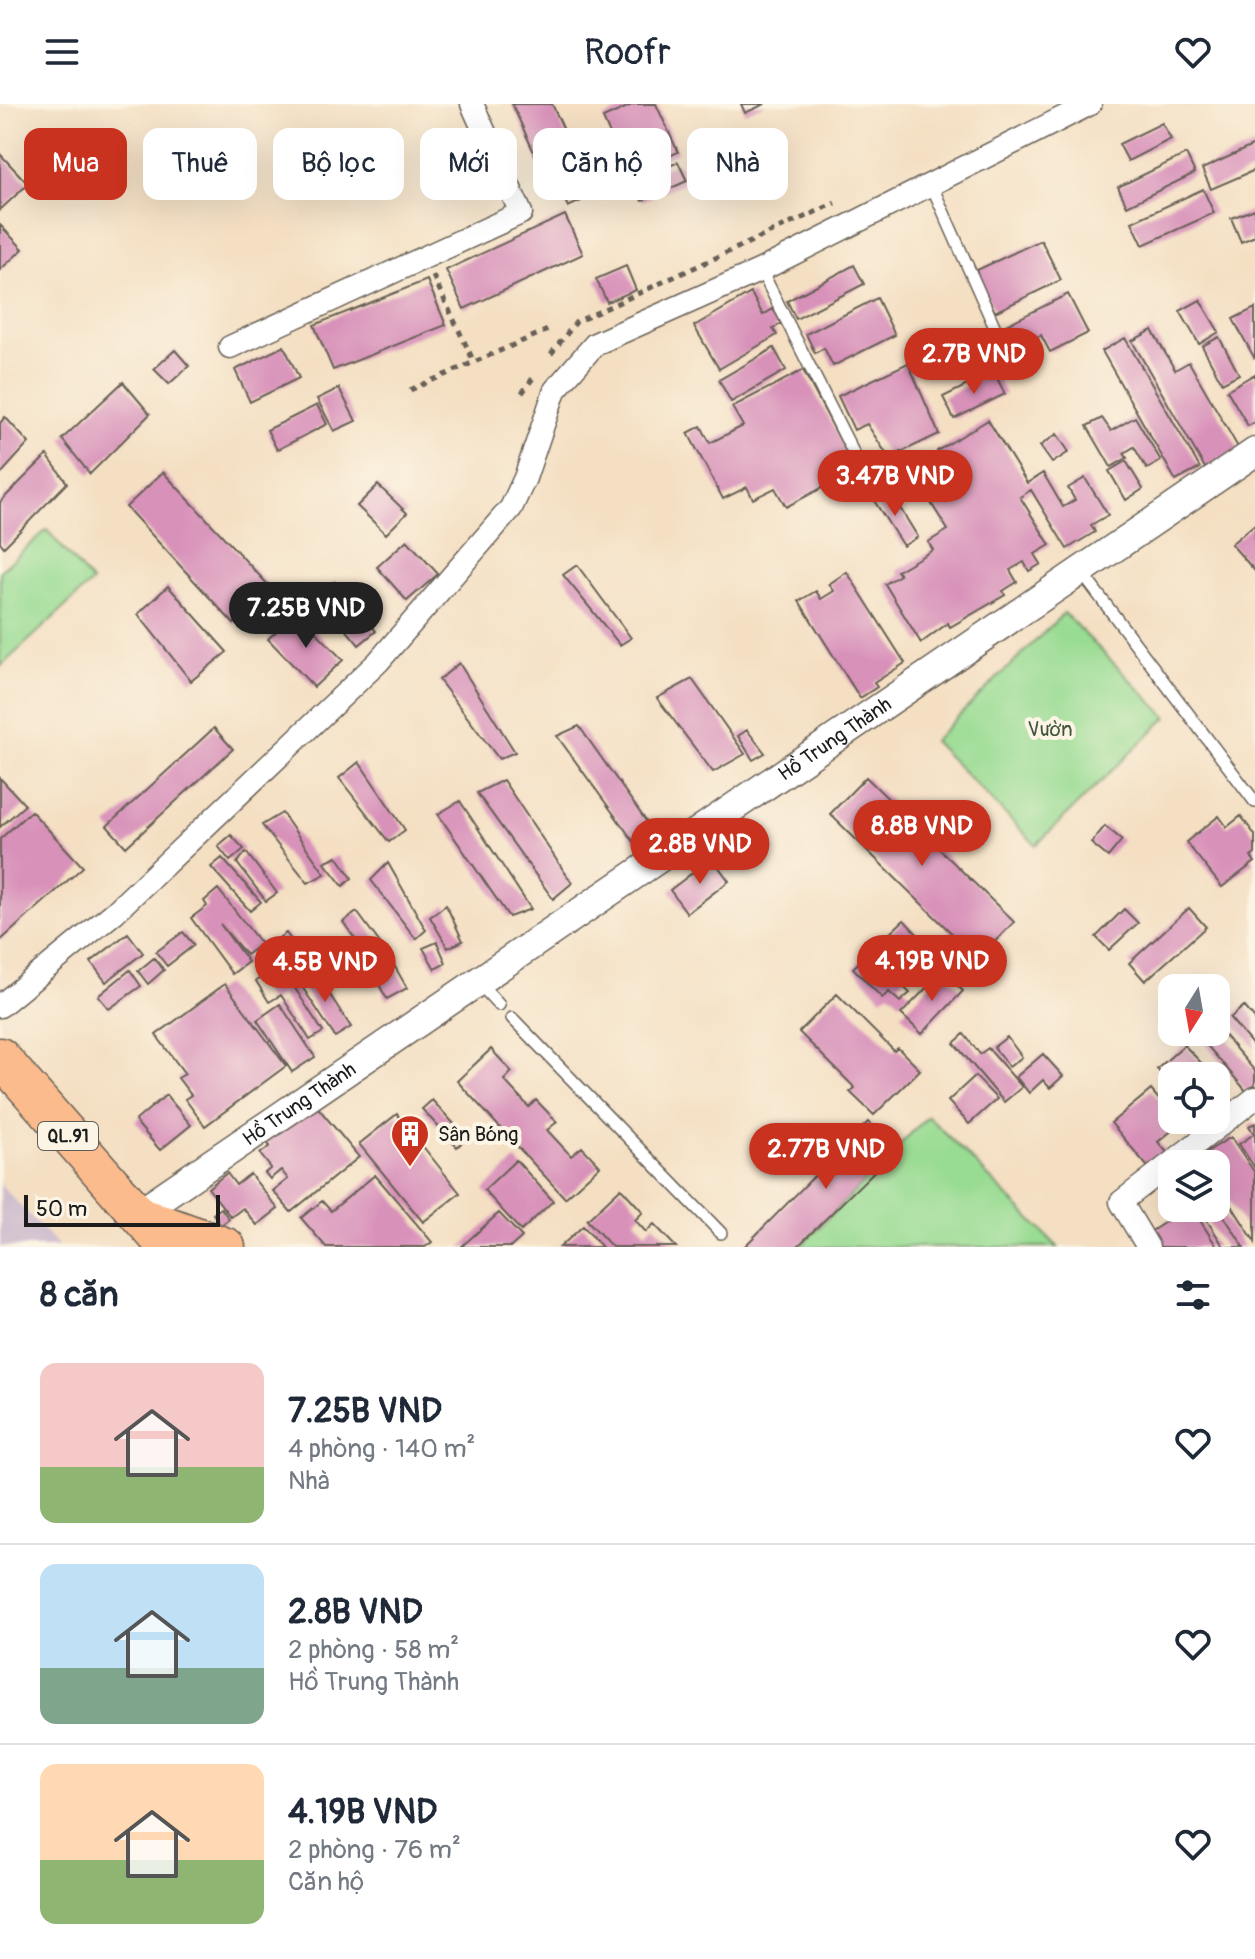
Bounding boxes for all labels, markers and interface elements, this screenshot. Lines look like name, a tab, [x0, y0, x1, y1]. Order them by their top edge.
icon: menu	[40, 30, 84, 74]
text: Roofr	[584, 30, 671, 75]
icon: heart	[1171, 30, 1215, 74]
chip: Mua	[24, 128, 127, 200]
chip: Thuê	[143, 128, 257, 200]
chip: Bộ lọc	[273, 128, 404, 200]
chip: Mới	[420, 128, 517, 200]
chip: Căn hộ	[533, 128, 671, 200]
chip: Nhà	[687, 128, 788, 200]
pin: 2.7B VND	[891, 328, 1057, 396]
text: 2.7B VND	[922, 338, 1026, 370]
pin: 3.47B VND	[803, 450, 987, 518]
text: 3.47B VND	[836, 460, 954, 492]
pin: 7.25B VND	[214, 582, 398, 650]
text: 7.25B VND	[247, 592, 365, 624]
street label: Hồ Trung Thành	[773, 691, 896, 786]
park label: Vườn	[1028, 717, 1072, 742]
pin: 8.8B VND	[839, 800, 1005, 868]
text: 8.8B VND	[871, 810, 973, 842]
pin: 2.8B VND	[617, 818, 783, 886]
text: 2.8B VND	[648, 828, 752, 860]
pin: 4.19B VND	[840, 935, 1024, 1003]
pin: 4.5B VND	[242, 936, 408, 1004]
text: 4.19B VND	[875, 945, 989, 977]
text: 4.5B VND	[273, 946, 377, 978]
north arrow	[1158, 974, 1230, 1046]
map controls	[1158, 974, 1230, 1222]
street label: Hồ Trung Thành	[237, 1056, 360, 1151]
button: locate	[1158, 1062, 1230, 1134]
building icon: Sân Bóng	[389, 1113, 431, 1168]
road number: QL.91	[38, 1122, 98, 1150]
place label: Sân Bóng	[438, 1122, 518, 1147]
pin: 2.77B VND	[734, 1123, 918, 1191]
text: 2.77B VND	[767, 1133, 885, 1165]
button: layers	[1158, 1150, 1230, 1222]
scale bar	[24, 1191, 220, 1227]
text: 50 m	[36, 1195, 87, 1223]
icon: filters	[1171, 1273, 1215, 1317]
text: 8 căn	[40, 1274, 119, 1317]
text: 7.25B VND	[288, 1390, 442, 1433]
icon: home	[104, 1395, 200, 1491]
icon: heart	[1171, 1421, 1215, 1465]
text: 4 phòng · 140 m²	[288, 1433, 476, 1465]
text: Nhà	[288, 1465, 330, 1497]
text: 2.8B VND	[288, 1591, 423, 1634]
icon: home	[104, 1596, 200, 1692]
icon: heart	[1171, 1622, 1215, 1666]
text: 2 phòng · 58 m²	[288, 1634, 459, 1666]
text: Hồ Trung Thành	[288, 1666, 459, 1698]
text: 4.19B VND	[288, 1791, 437, 1834]
icon: home	[104, 1796, 200, 1892]
icon: heart	[1171, 1822, 1215, 1866]
text: 2 phòng · 76 m²	[288, 1834, 461, 1866]
text: Căn hộ	[288, 1866, 364, 1898]

